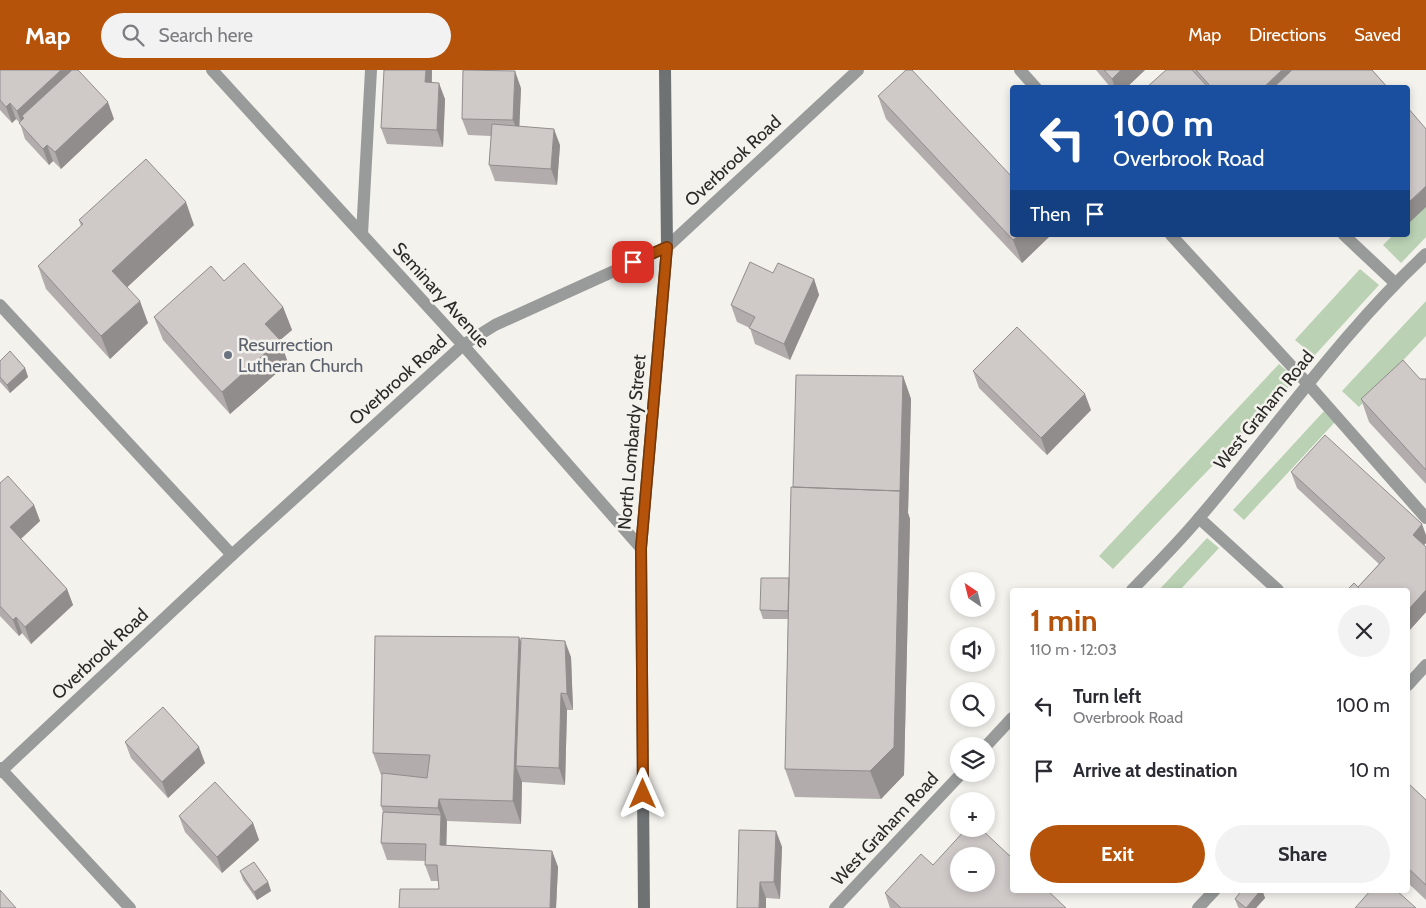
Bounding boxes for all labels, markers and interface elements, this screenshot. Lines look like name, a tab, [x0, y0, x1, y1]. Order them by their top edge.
search box	[101, 13, 451, 58]
text: Map	[25, 21, 71, 50]
icon: search	[119, 21, 147, 49]
text: Search here	[159, 24, 253, 47]
text: Map	[1188, 24, 1221, 46]
text: Directions	[1249, 24, 1326, 46]
text: Saved	[1354, 24, 1401, 46]
text: 100 m	[1113, 102, 1214, 145]
icon: left	[1030, 105, 1095, 170]
street label: Overbrook Road	[680, 111, 786, 211]
text: Overbrook Road	[1113, 145, 1264, 172]
icon: arrive	[1081, 200, 1109, 228]
text: Then	[1030, 203, 1071, 226]
street label: Seminary Avenue	[388, 238, 494, 352]
pin	[612, 241, 654, 283]
icon: arrive	[619, 248, 647, 276]
street label: Overbrook Road	[345, 330, 451, 430]
place label: Resurrection Lutheran Church	[238, 334, 363, 377]
street label: West Graham Road	[1209, 346, 1319, 474]
marker: Resurrection Lutheran Church	[222, 349, 234, 361]
street label: North Lombardy Street	[613, 353, 651, 531]
north arrow	[950, 572, 995, 618]
map controls	[950, 572, 995, 892]
text: 1 min	[1030, 602, 1098, 639]
street label: Overbrook Road	[47, 604, 153, 704]
button: close	[1338, 605, 1390, 657]
button: sound	[950, 627, 995, 672]
text: 110 m · 12:03	[1030, 640, 1117, 659]
button: search	[950, 682, 995, 727]
text: Turn left	[1073, 685, 1141, 708]
icon: left	[1030, 692, 1058, 720]
text: 100 m	[1336, 694, 1390, 717]
text: Overbrook Road	[1073, 708, 1183, 727]
button: layers	[950, 737, 995, 782]
icon: arrive	[1030, 757, 1058, 785]
text: Arrive at destination	[1073, 759, 1237, 782]
text: 10 m	[1350, 759, 1390, 782]
position arrow	[616, 767, 668, 819]
street label: West Graham Road	[827, 768, 943, 890]
button: +	[950, 792, 995, 837]
button: Exit	[1030, 825, 1205, 883]
button: Share	[1215, 825, 1390, 883]
button: −	[950, 847, 995, 892]

